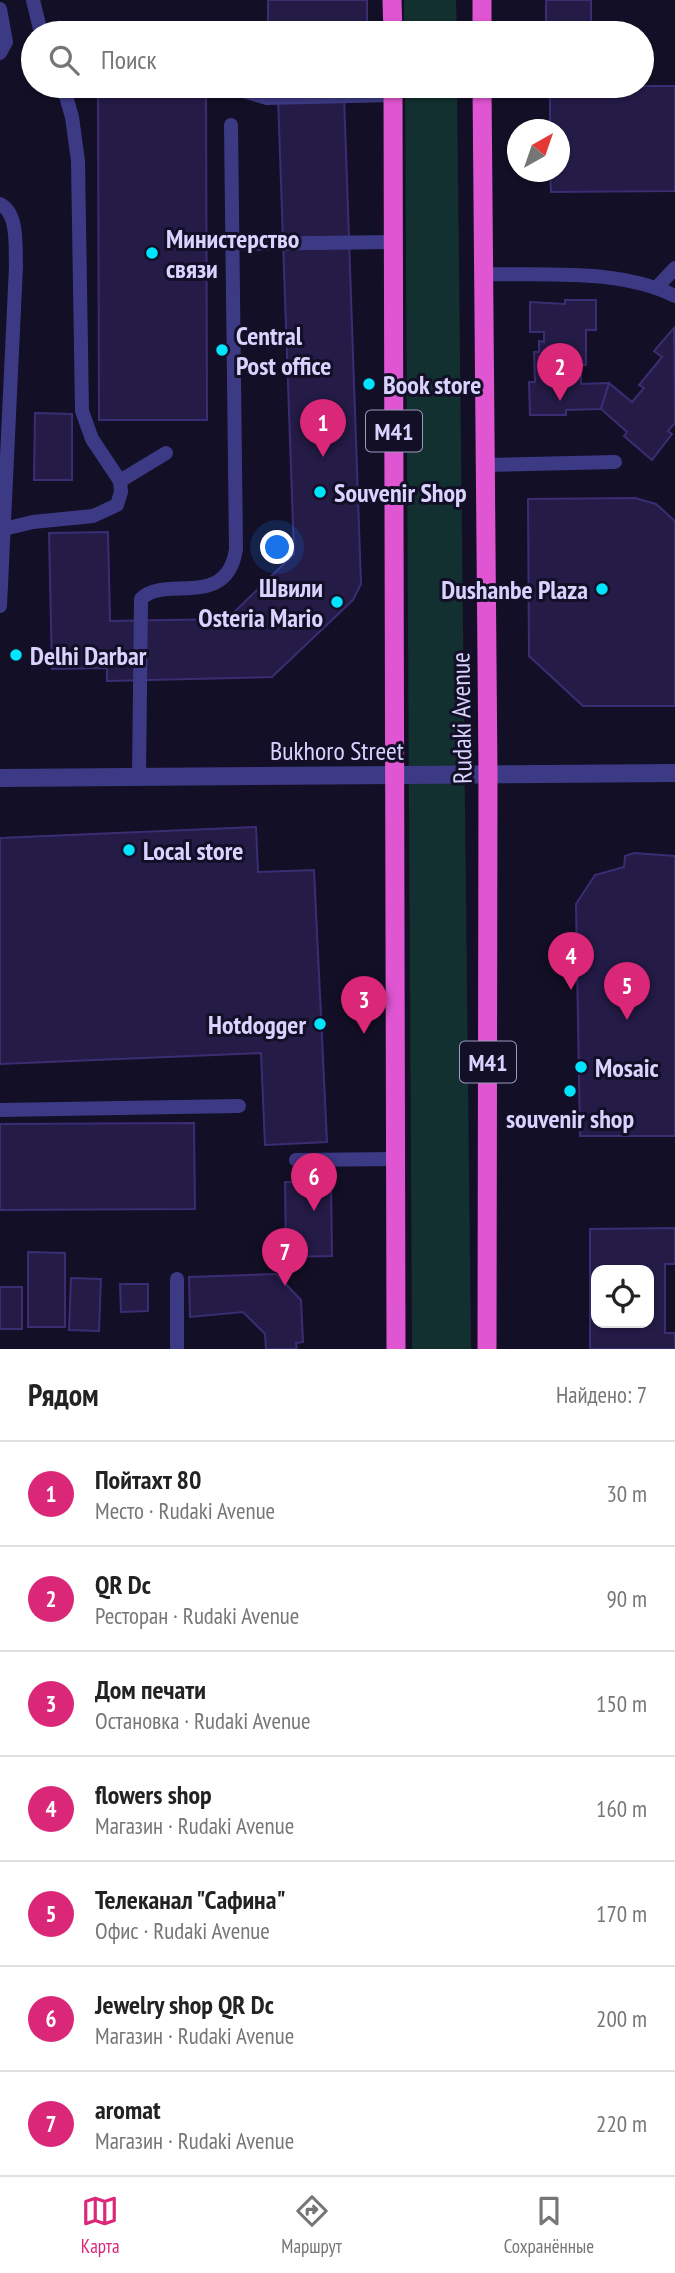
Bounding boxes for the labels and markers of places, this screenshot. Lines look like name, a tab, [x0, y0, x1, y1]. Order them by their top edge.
place label: Министерство связи	[166, 222, 299, 285]
marker: Министерство связи	[144, 245, 160, 261]
place label: Central Post office	[236, 319, 331, 382]
marker: Central Post office	[214, 342, 230, 358]
pin: 2	[537, 343, 583, 401]
place label: Book store	[383, 368, 481, 401]
marker: Book store	[361, 376, 377, 392]
pin: 1	[300, 399, 346, 457]
place label: Souvenir Shop	[334, 476, 467, 509]
marker: Souvenir Shop	[312, 484, 328, 500]
place label: Швили Osteria Mario	[198, 571, 323, 634]
place label: Dushanbe Plaza	[441, 573, 588, 606]
marker: Dushanbe Plaza	[594, 581, 610, 597]
marker: Швили Osteria Mario	[329, 594, 345, 610]
place label: Delhi Darbar	[30, 639, 147, 672]
marker: Delhi Darbar	[8, 647, 24, 663]
place label: Local store	[143, 834, 243, 867]
marker: Local store	[121, 842, 137, 858]
pin: 4	[548, 932, 594, 990]
pin: 5	[604, 962, 650, 1020]
pin: 3	[341, 976, 387, 1034]
place label: Hotdogger	[208, 1008, 306, 1041]
marker: Hotdogger	[312, 1016, 328, 1032]
place label: Mosaic	[595, 1051, 659, 1084]
marker: Mosaic	[573, 1059, 589, 1075]
marker: souvenir shop	[562, 1083, 578, 1099]
place label: souvenir shop	[506, 1102, 634, 1135]
pin: 6	[291, 1153, 337, 1211]
pin: 7	[262, 1228, 308, 1286]

